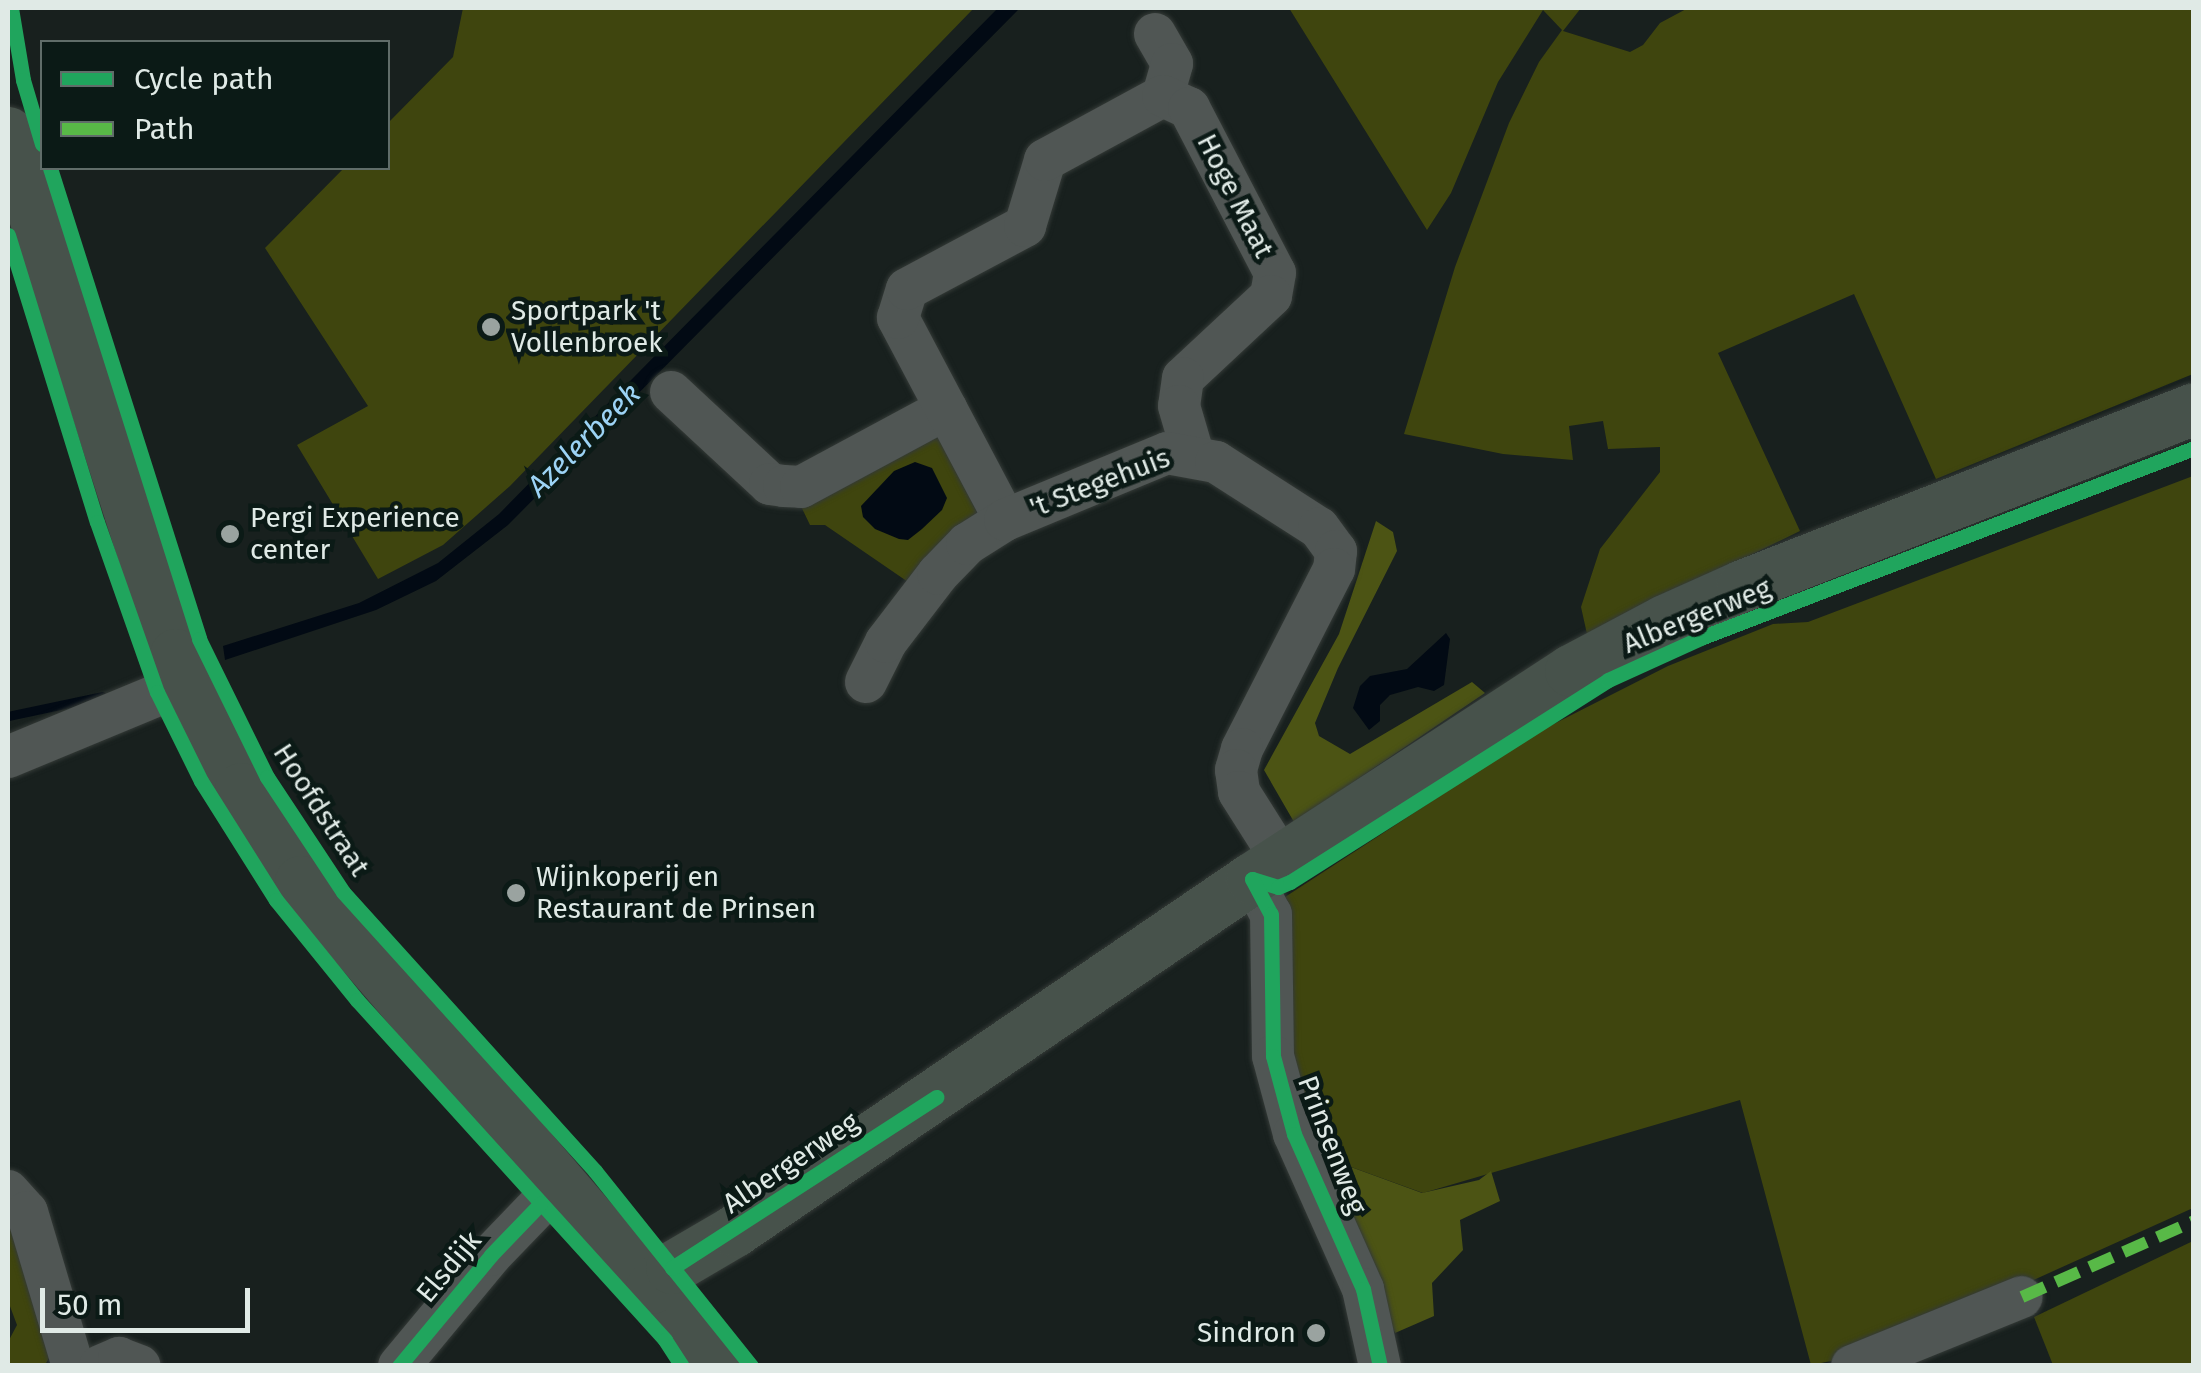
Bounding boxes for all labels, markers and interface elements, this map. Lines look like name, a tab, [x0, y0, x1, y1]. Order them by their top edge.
legend	[40, 40, 390, 170]
text: Cycle path	[134, 61, 273, 97]
text: Path	[134, 111, 195, 147]
street label: Hoge Maat	[1190, 128, 1280, 264]
place label: Sportpark 't Vollenbroek	[511, 294, 663, 360]
marker: Sportpark 't Vollenbroek	[480, 316, 502, 338]
water label: Azelerbeek	[520, 376, 648, 504]
street label: 't Stegehuis	[1025, 441, 1175, 525]
place label: Pergi Experience center	[250, 501, 460, 567]
marker: Pergi Experience center	[219, 523, 241, 545]
street label: Albergerweg	[1618, 571, 1776, 661]
street label: Hoofdstraat	[266, 738, 376, 882]
place label: Wijnkoperij en Restaurant de Prinsen	[536, 860, 816, 926]
marker: Wijnkoperij en Restaurant de Prinsen	[505, 882, 527, 904]
street label: Prinsenweg	[1290, 1071, 1374, 1219]
street label: Albergerweg	[717, 1105, 865, 1221]
street label: Elsdijk	[409, 1224, 489, 1310]
scale bar	[45, 1268, 255, 1330]
text: 50 m	[57, 1287, 122, 1323]
place label: Sindron	[1197, 1316, 1296, 1350]
marker: Sindron	[1305, 1322, 1327, 1344]

